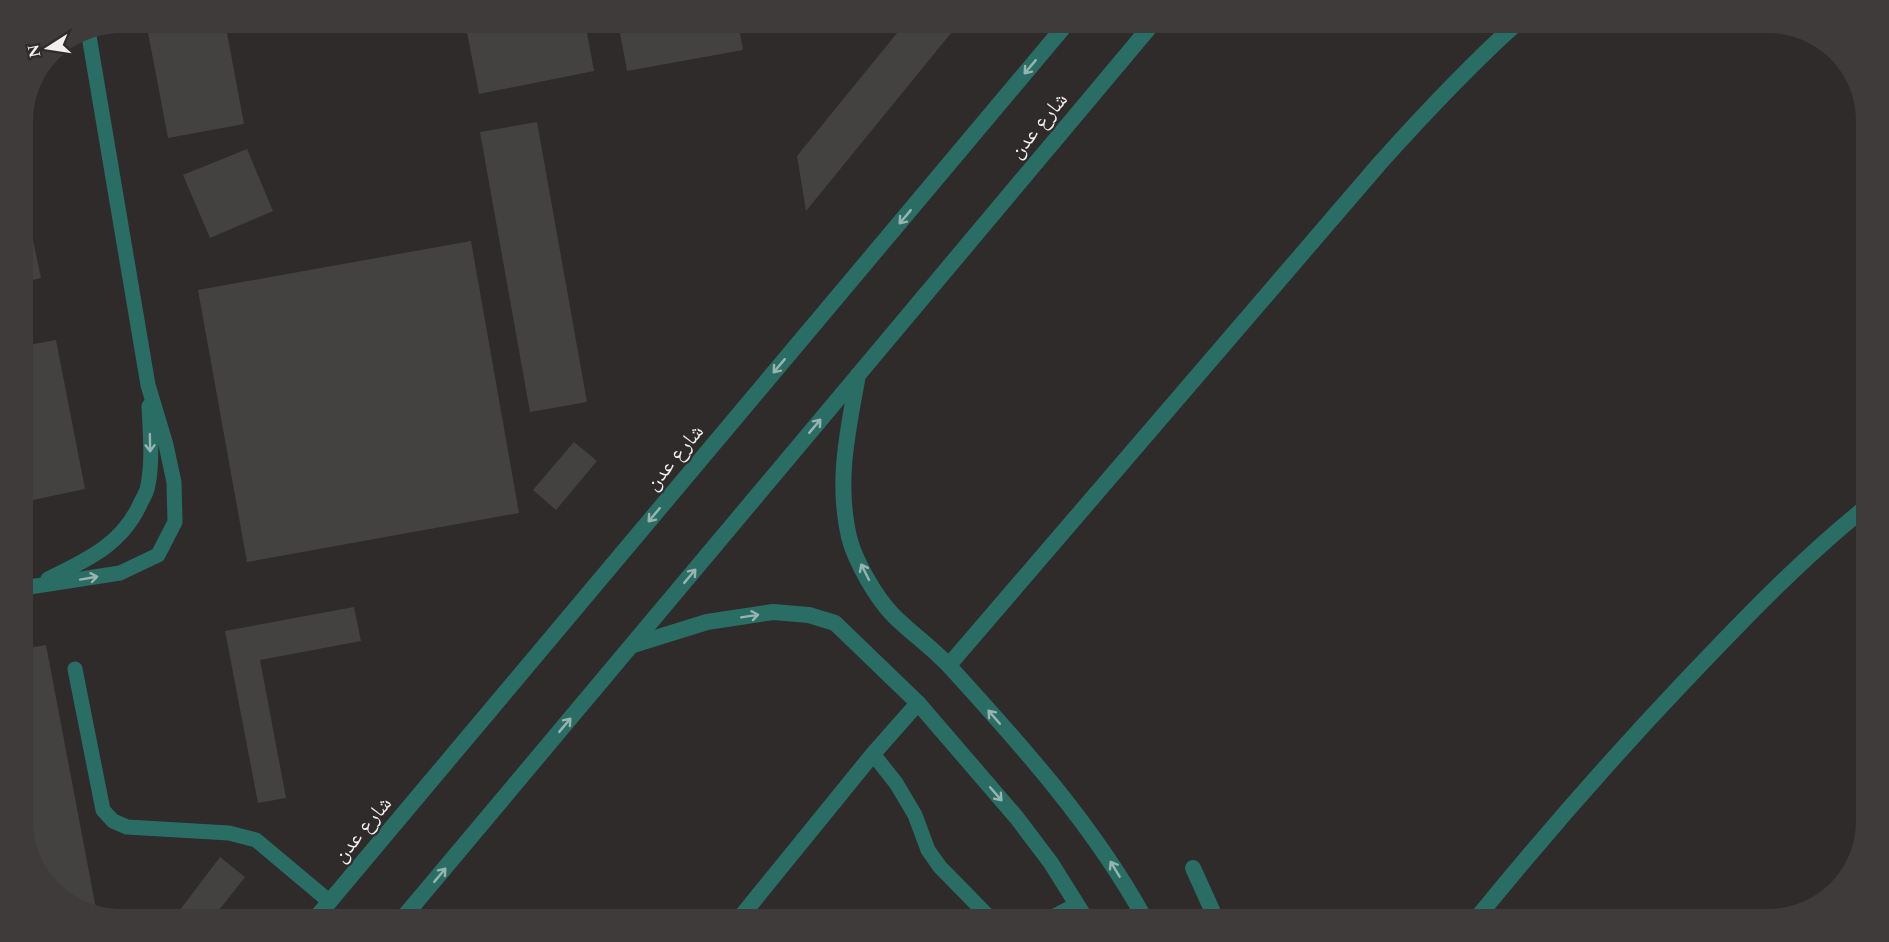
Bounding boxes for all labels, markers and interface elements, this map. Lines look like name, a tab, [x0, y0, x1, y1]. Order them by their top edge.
north arrow	[18, 18, 78, 78]
text: N	[21, 42, 47, 60]
one-way arrow	[1023, 59, 1037, 74]
street label: شارع عدن	[1001, 85, 1076, 166]
one-way arrow	[898, 209, 912, 224]
one-way arrow	[773, 358, 786, 374]
street label: شارع عدن	[637, 417, 712, 498]
one-way arrow	[809, 418, 822, 434]
one-way arrow	[144, 433, 156, 453]
one-way arrow	[647, 507, 661, 522]
one-way arrow	[858, 563, 870, 581]
one-way arrow	[684, 568, 697, 584]
one-way arrow	[79, 572, 98, 583]
one-way arrow	[740, 610, 760, 621]
one-way arrow	[987, 709, 1001, 724]
one-way arrow	[558, 718, 572, 733]
one-way arrow	[989, 786, 1003, 801]
street label: شارع عدن	[325, 789, 400, 870]
one-way arrow	[1109, 861, 1121, 878]
one-way arrow	[433, 868, 447, 883]

